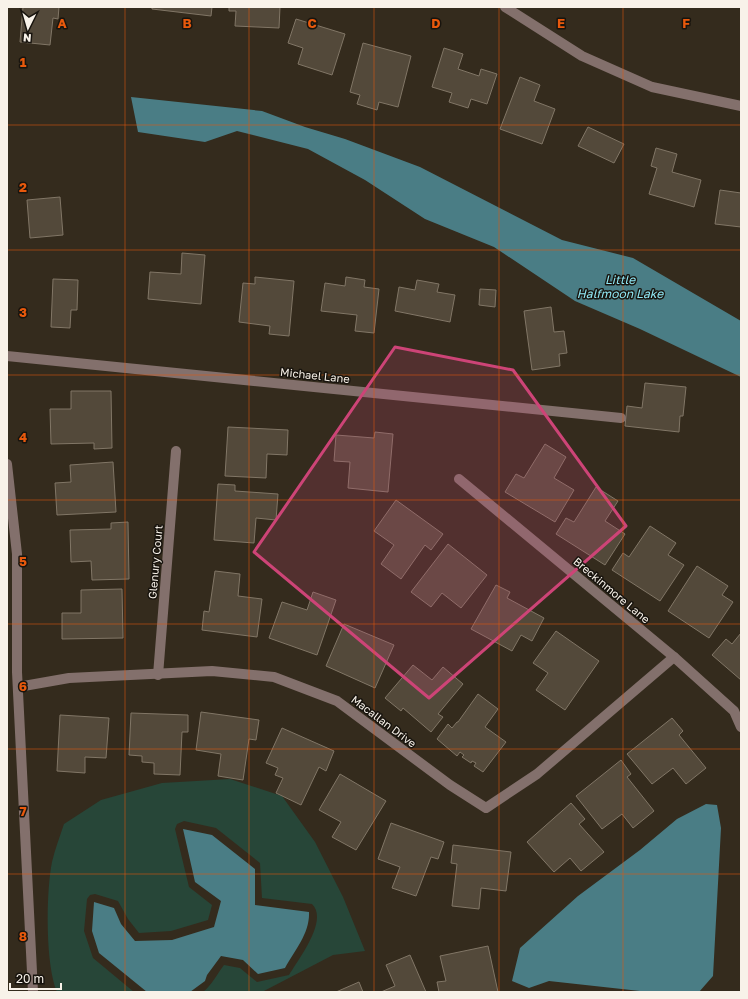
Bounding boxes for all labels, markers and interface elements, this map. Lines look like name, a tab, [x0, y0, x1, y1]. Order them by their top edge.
north arrow	[8, 8, 48, 48]
text: A	[57, 15, 67, 31]
text: B	[182, 15, 192, 31]
text: C	[307, 15, 317, 31]
text: D	[431, 15, 441, 31]
text: E	[557, 15, 565, 31]
text: F	[682, 15, 690, 31]
text: N	[22, 32, 32, 45]
text: 1	[20, 54, 27, 70]
text: 2	[19, 179, 27, 195]
water label: Little Halfmoon Lake	[577, 272, 664, 301]
text: 3	[19, 304, 27, 320]
street label: Michael Lane	[280, 365, 350, 385]
text: 4	[19, 429, 27, 445]
street label: Glenury Court	[145, 525, 165, 599]
text: 5	[19, 553, 27, 569]
street label: Breckinmore Lane	[571, 554, 653, 626]
text: 6	[19, 678, 27, 694]
street label: Macallan Drive	[349, 692, 419, 750]
text: 7	[19, 803, 27, 819]
text: 8	[19, 928, 27, 944]
scale bar	[10, 965, 61, 991]
text: 20 m	[16, 971, 44, 986]

